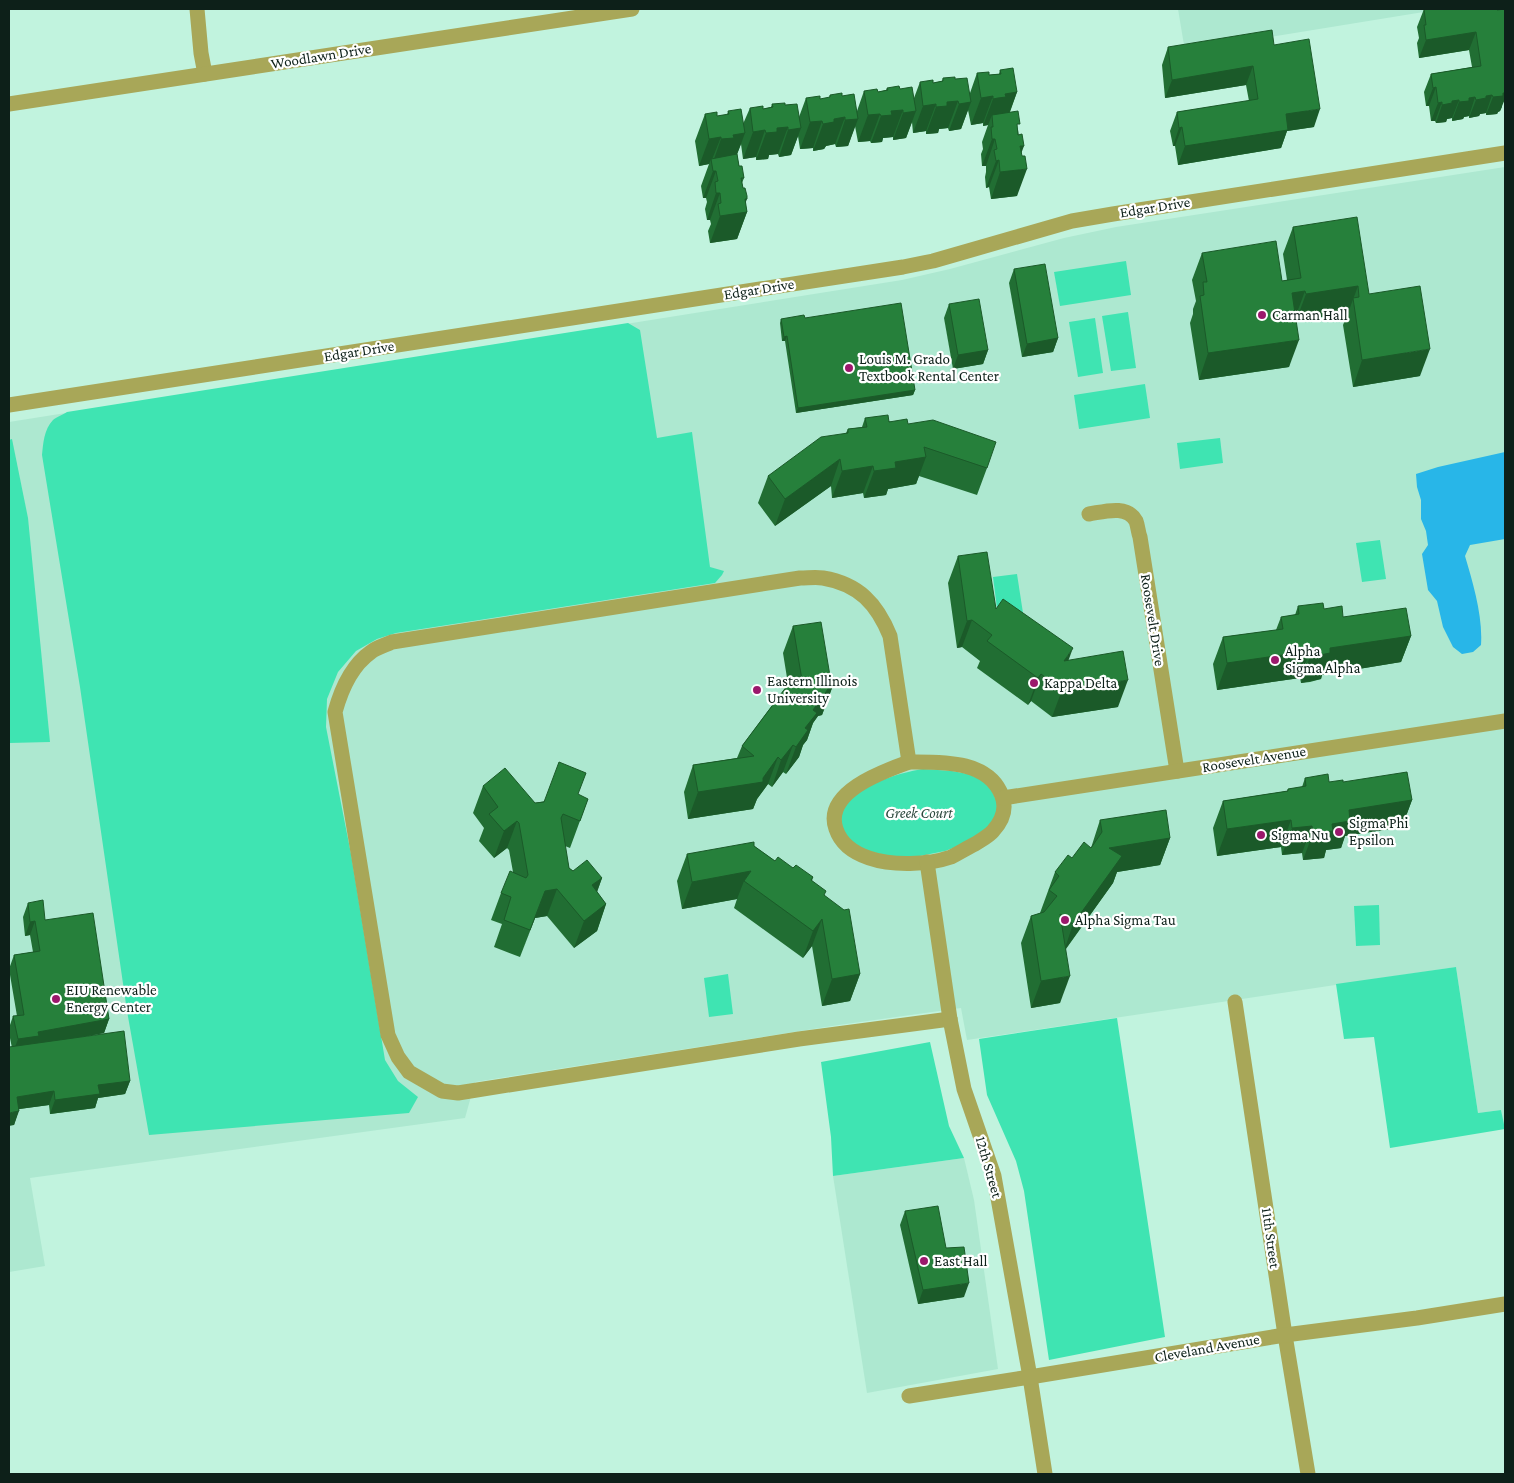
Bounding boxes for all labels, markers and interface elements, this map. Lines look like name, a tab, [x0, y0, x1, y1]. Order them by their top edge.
street label: Woodlawn Drive	[270, 40, 373, 72]
street label: Edgar Drive	[1119, 193, 1192, 221]
street label: Edgar Drive	[723, 275, 796, 303]
place label: Carman Hall	[1272, 307, 1348, 323]
marker: Carman Hall	[1256, 309, 1268, 321]
street label: Edgar Drive	[323, 337, 396, 365]
place label: Louis M. Grado Textbook Rental Center	[859, 351, 1000, 384]
marker: Louis M. Grado Textbook Rental Center	[843, 362, 855, 374]
street label: Roosevelt Drive	[1138, 573, 1168, 668]
place label: Alpha Sigma Alpha	[1285, 643, 1360, 677]
marker: Alpha Sigma Alpha	[1269, 654, 1281, 666]
place label: Eastern Illinois University	[767, 673, 857, 707]
place label: Kappa Delta	[1044, 675, 1117, 692]
marker: Kappa Delta	[1028, 677, 1040, 689]
marker: Eastern Illinois University	[751, 684, 763, 696]
street label: Roosevelt Avenue	[1201, 743, 1307, 775]
park label: Greek Court	[885, 805, 953, 821]
place label: Sigma Phi Epsilon	[1349, 815, 1409, 849]
marker: Sigma Phi Epsilon	[1333, 826, 1345, 838]
place label: Sigma Nu	[1271, 827, 1329, 844]
marker: Sigma Nu	[1255, 829, 1267, 841]
place label: Alpha Sigma Tau	[1075, 912, 1176, 929]
marker: Alpha Sigma Tau	[1059, 914, 1071, 926]
place label: EIU Renewable Energy Center	[66, 982, 157, 1016]
marker: EIU Renewable Energy Center	[50, 993, 62, 1005]
street label: 12th Street	[973, 1134, 1006, 1201]
street label: 11th Street	[1259, 1207, 1283, 1270]
place label: East Hall	[934, 1253, 987, 1269]
marker: East Hall	[918, 1255, 930, 1267]
street label: Cleveland Avenue	[1153, 1331, 1261, 1365]

